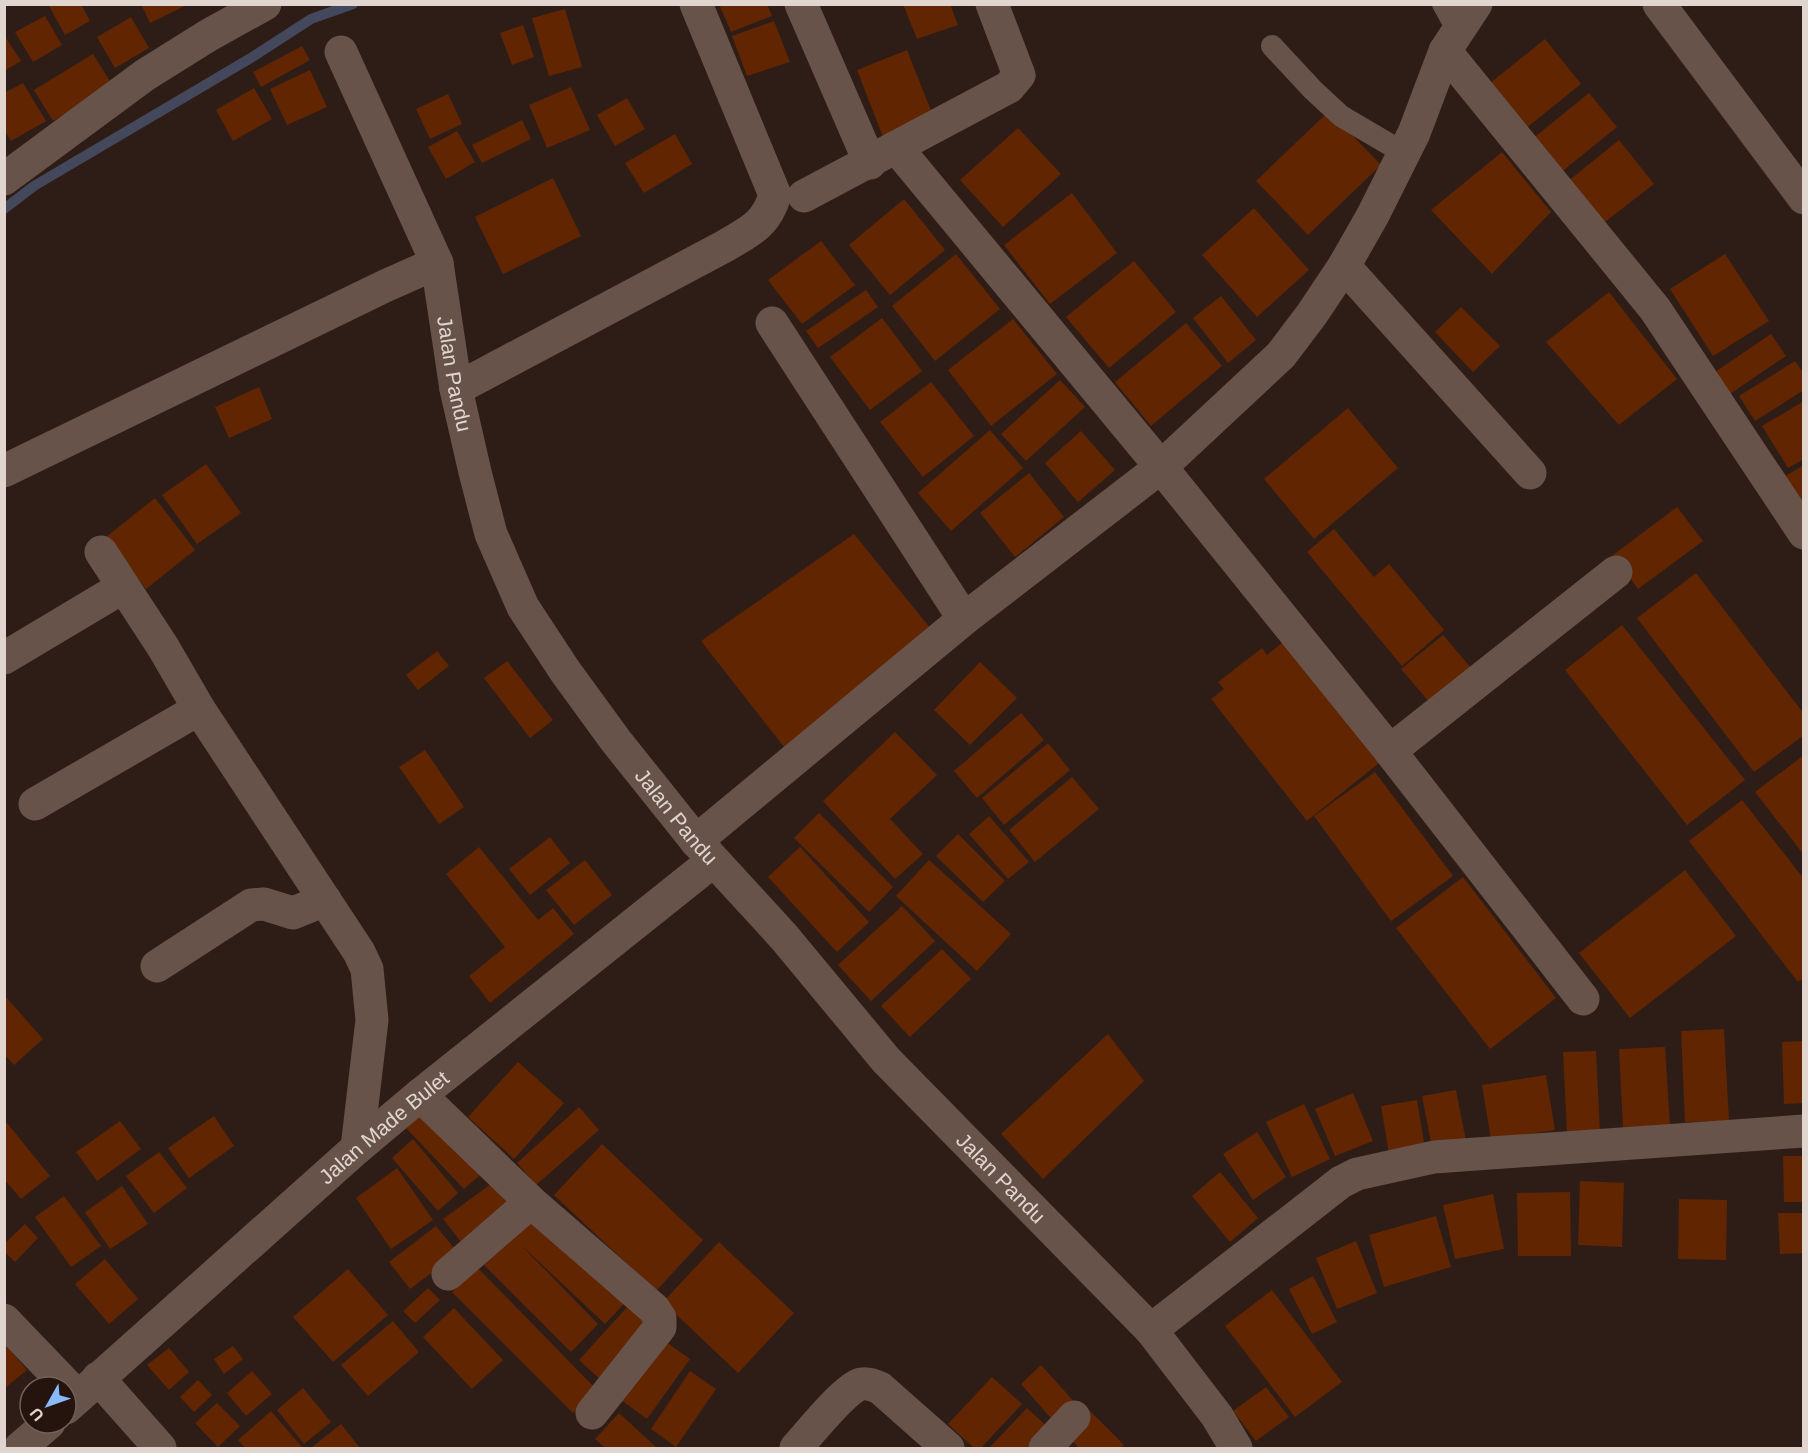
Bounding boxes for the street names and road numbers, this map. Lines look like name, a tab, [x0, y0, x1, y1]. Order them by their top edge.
street label: Jalan Pandu	[434, 314, 477, 434]
street label: Jalan Pandu	[631, 764, 723, 869]
street label: Jalan Made Bulet	[314, 1066, 453, 1188]
street label: Jalan Pandu	[952, 1128, 1050, 1227]

